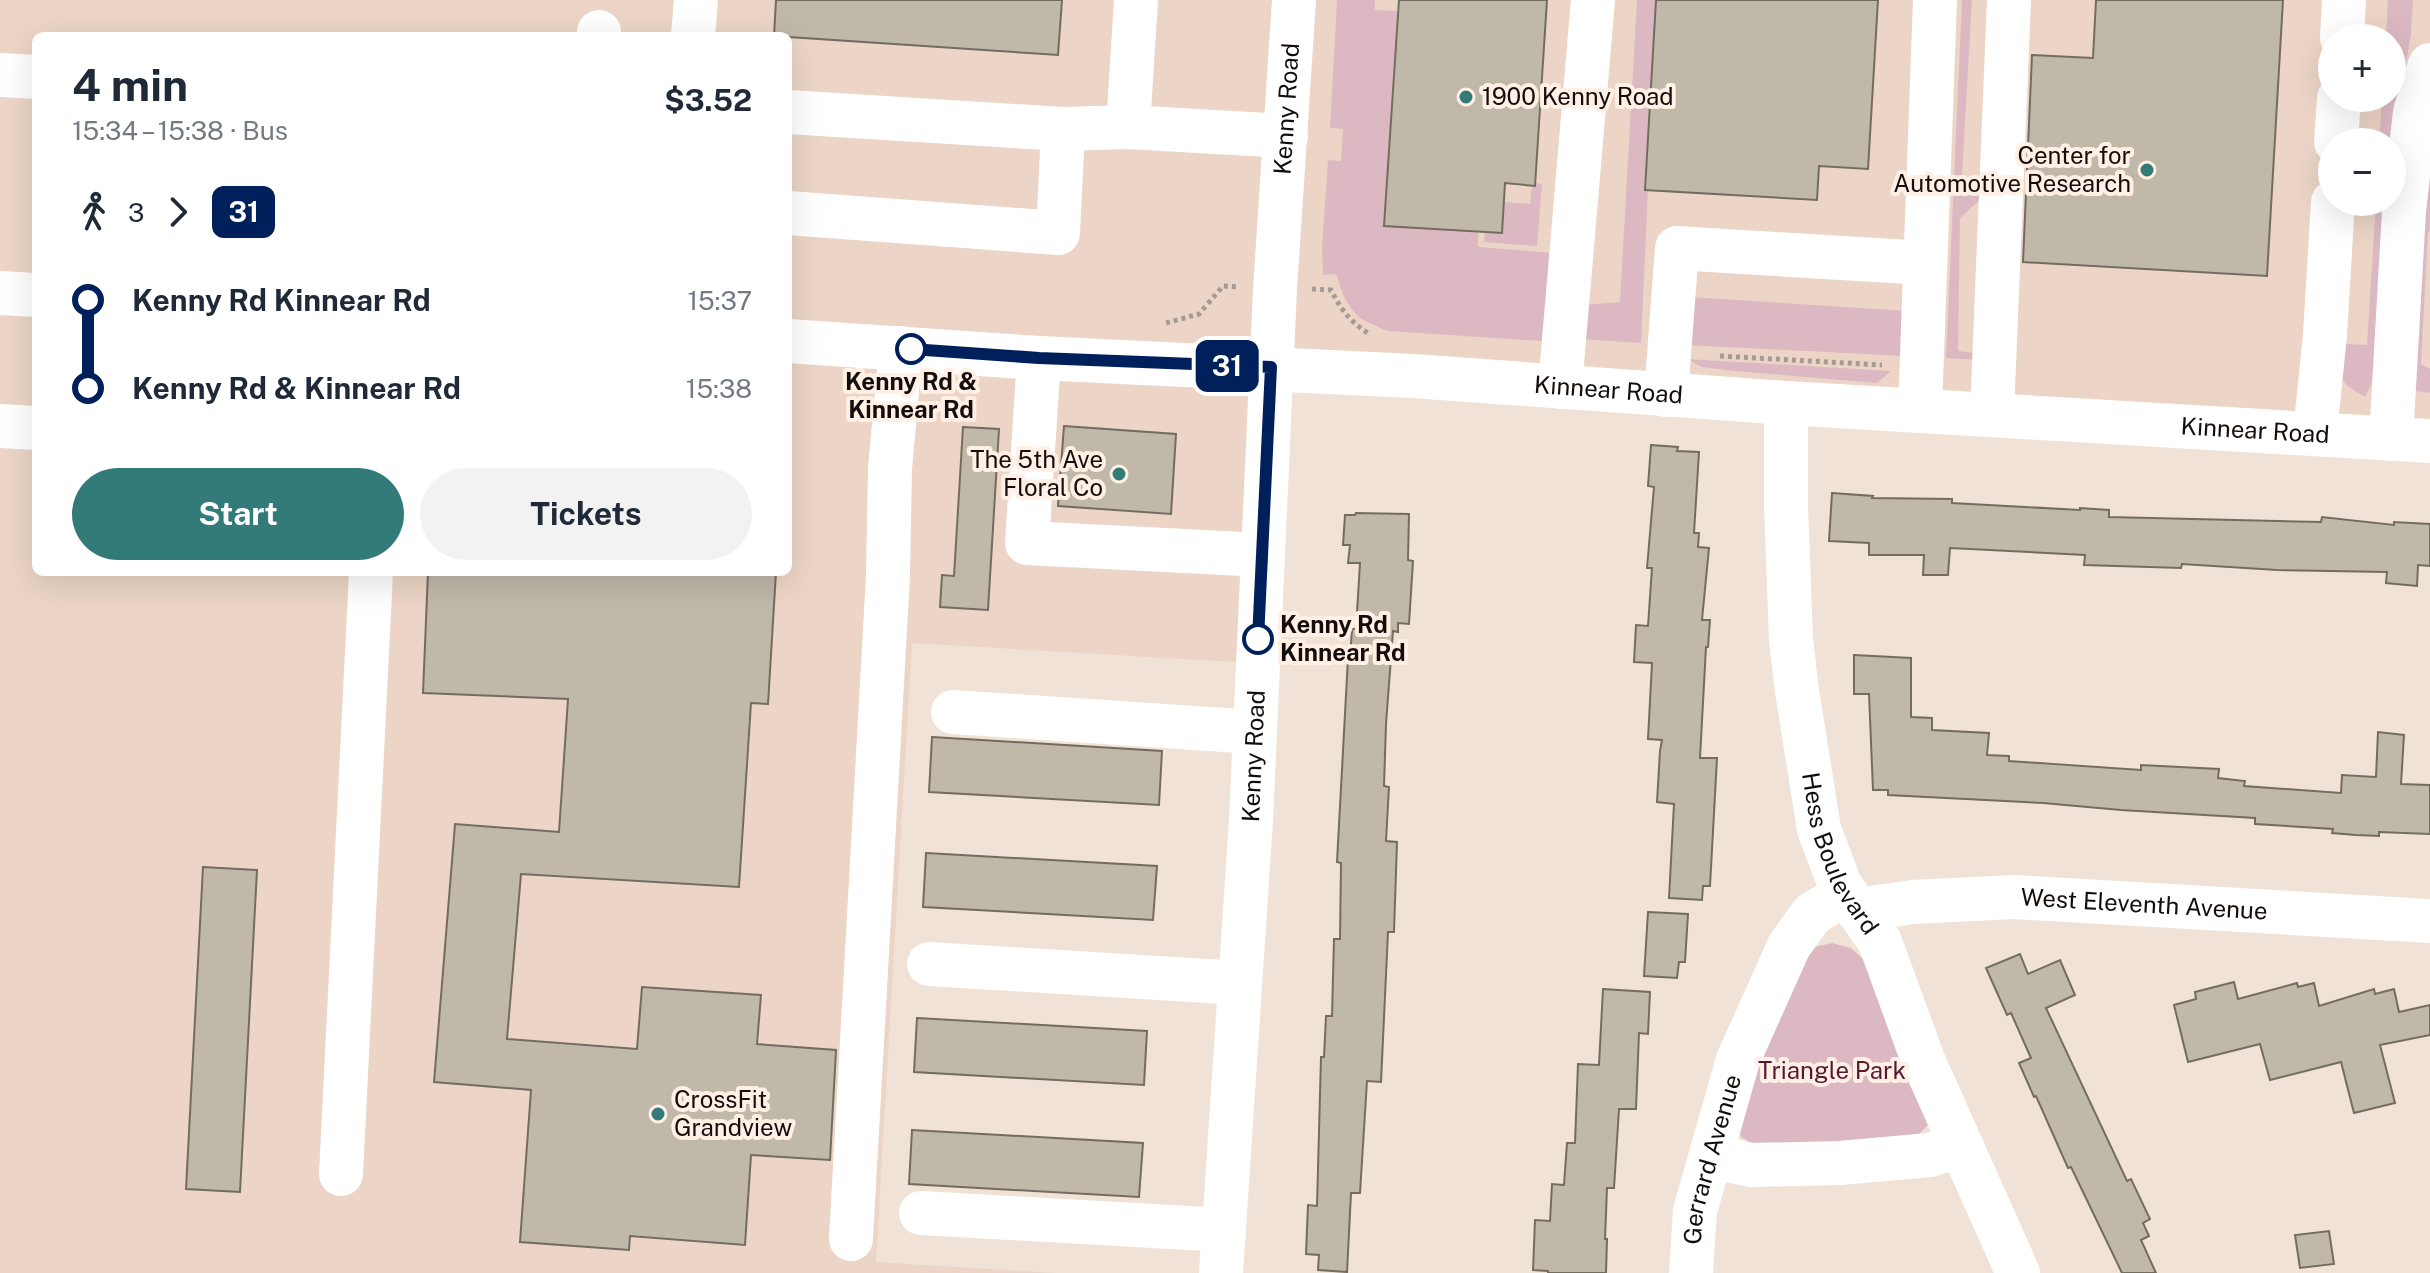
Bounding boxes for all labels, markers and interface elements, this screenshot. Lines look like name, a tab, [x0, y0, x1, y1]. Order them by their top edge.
map controls	[2318, 24, 2406, 216]
button: +	[2318, 24, 2406, 112]
street label: Kenny Road	[1268, 42, 1304, 176]
text: 4 min	[72, 59, 188, 111]
text: $3.52	[664, 82, 752, 118]
place label: 1900 Kenny Road	[1482, 82, 1674, 110]
marker: 1900 Kenny Road	[1457, 88, 1475, 106]
text: 15:34 – 15:38 · Bus	[72, 115, 288, 146]
button: −	[2318, 128, 2406, 216]
place label: Center for Automotive Research	[1893, 141, 2131, 197]
marker: Center for Automotive Research	[2138, 161, 2156, 179]
icon: walk	[72, 190, 116, 234]
icon: forward	[156, 190, 200, 234]
text: 31	[228, 195, 259, 228]
text: 3	[128, 197, 144, 228]
text: Kenny Rd Kinnear Rd	[132, 282, 431, 318]
text: 15:37	[687, 285, 752, 316]
marker: Kenny Rd & Kinnear Rd	[896, 334, 926, 364]
line badge: 31	[1191, 340, 1263, 392]
text: 31	[1212, 349, 1242, 382]
place label: Kenny Rd & Kinnear Rd	[845, 367, 977, 423]
text: Kenny Rd & Kinnear Rd	[132, 370, 461, 406]
street label: Kinnear Road	[1533, 370, 1684, 408]
text: 15:38	[686, 373, 752, 404]
street label: Kinnear Road	[2180, 411, 2330, 448]
place label: The 5th Ave Floral Co	[970, 445, 1103, 501]
marker: The 5th Ave Floral Co	[1110, 465, 1128, 483]
button: Start	[72, 468, 404, 560]
button: Tickets	[420, 468, 752, 560]
place label: Kenny Rd Kinnear Rd	[1280, 610, 1406, 666]
marker: Kenny Rd Kinnear Rd	[1243, 624, 1273, 654]
street label: Kenny Road	[1236, 689, 1270, 823]
street label: Hess Boulevard	[1797, 770, 1885, 939]
street label: West Eleventh Avenue	[2020, 882, 2268, 925]
park label: Triangle Park	[1758, 1056, 1906, 1084]
street label: Gerrard Avenue	[1678, 1071, 1746, 1245]
place label: CrossFit Grandview	[674, 1085, 792, 1141]
marker: CrossFit Grandview	[649, 1105, 667, 1123]

